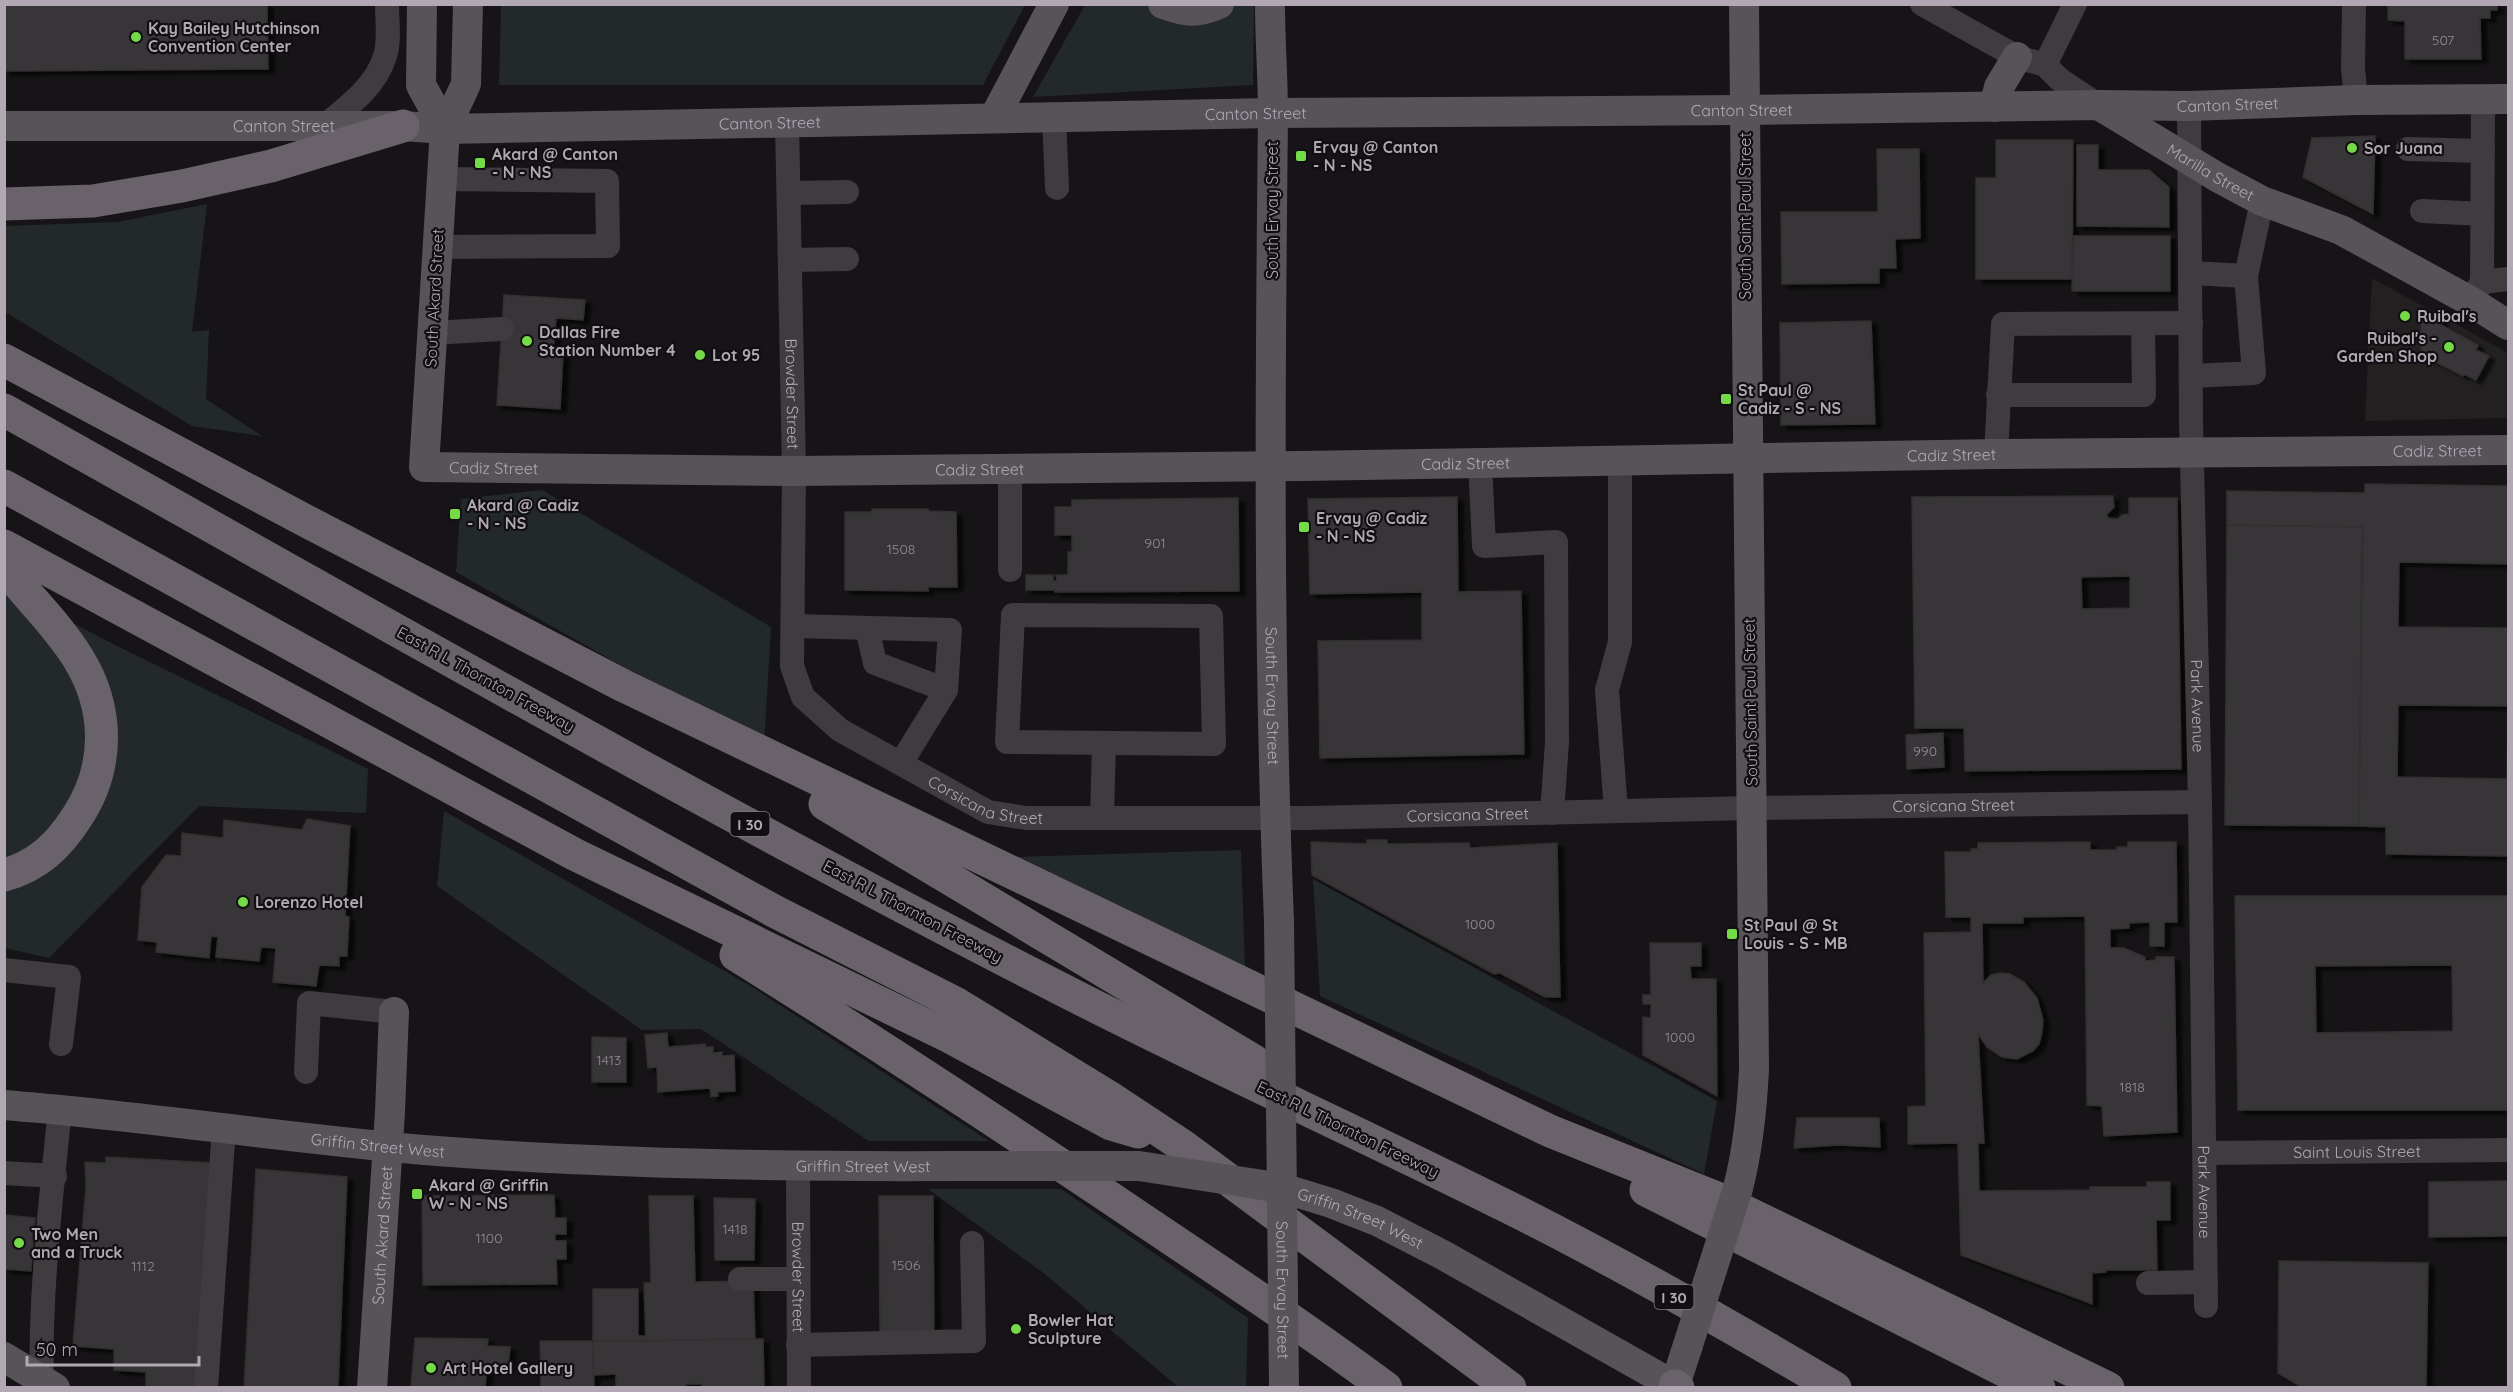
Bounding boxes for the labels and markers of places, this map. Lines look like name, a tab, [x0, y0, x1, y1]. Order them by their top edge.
place label: Kay Bailey Hutchinson Convention Center	[148, 18, 320, 56]
marker: Kay Bailey Hutchinson Convention Center	[129, 30, 143, 44]
place label: Ervay @ Canton - N - NS	[1313, 137, 1438, 175]
place label: Sor Juana	[2364, 138, 2443, 158]
marker: Sor Juana	[2345, 141, 2359, 155]
place label: Akard @ Canton - N - NS	[492, 144, 618, 182]
marker: Ervay @ Canton - N - NS	[1294, 149, 1308, 163]
marker: Akard @ Canton - N - NS	[473, 156, 487, 170]
place label: Ruibal's	[2417, 306, 2477, 326]
marker: Ruibal's	[2398, 309, 2412, 323]
place label: Dallas Fire Station Number 4	[539, 322, 676, 360]
place label: Ruibal's - Garden Shop	[2337, 328, 2437, 366]
marker: Dallas Fire Station Number 4	[520, 334, 534, 348]
marker: Ruibal's - Garden Shop	[2442, 340, 2456, 354]
place label: Lot 95	[712, 345, 760, 365]
marker: Lot 95	[693, 348, 707, 362]
place label: St Paul @ Cadiz - S - NS	[1738, 380, 1841, 418]
marker: St Paul @ Cadiz - S - NS	[1719, 392, 1733, 406]
place label: Akard @ Cadiz - N - NS	[467, 495, 579, 533]
marker: Akard @ Cadiz - N - NS	[448, 507, 462, 521]
place label: Ervay @ Cadiz - N - NS	[1316, 508, 1428, 546]
marker: Ervay @ Cadiz - N - NS	[1297, 520, 1311, 534]
place label: Lorenzo Hotel	[255, 892, 363, 912]
marker: Lorenzo Hotel	[236, 895, 250, 909]
place label: St Paul @ St Louis - S - MB	[1744, 915, 1848, 953]
marker: St Paul @ St Louis - S - MB	[1725, 927, 1739, 941]
place label: Akard @ Griffin W - N - NS	[429, 1175, 549, 1213]
marker: Akard @ Griffin W - N - NS	[410, 1187, 424, 1201]
place label: Two Men and a Truck	[31, 1224, 122, 1262]
marker: Two Men and a Truck	[12, 1236, 26, 1250]
place label: Bowler Hat Sculpture	[1028, 1310, 1114, 1348]
marker: Bowler Hat Sculpture	[1009, 1322, 1023, 1336]
place label: Art Hotel Gallery	[443, 1358, 573, 1378]
marker: Art Hotel Gallery	[424, 1361, 438, 1375]

